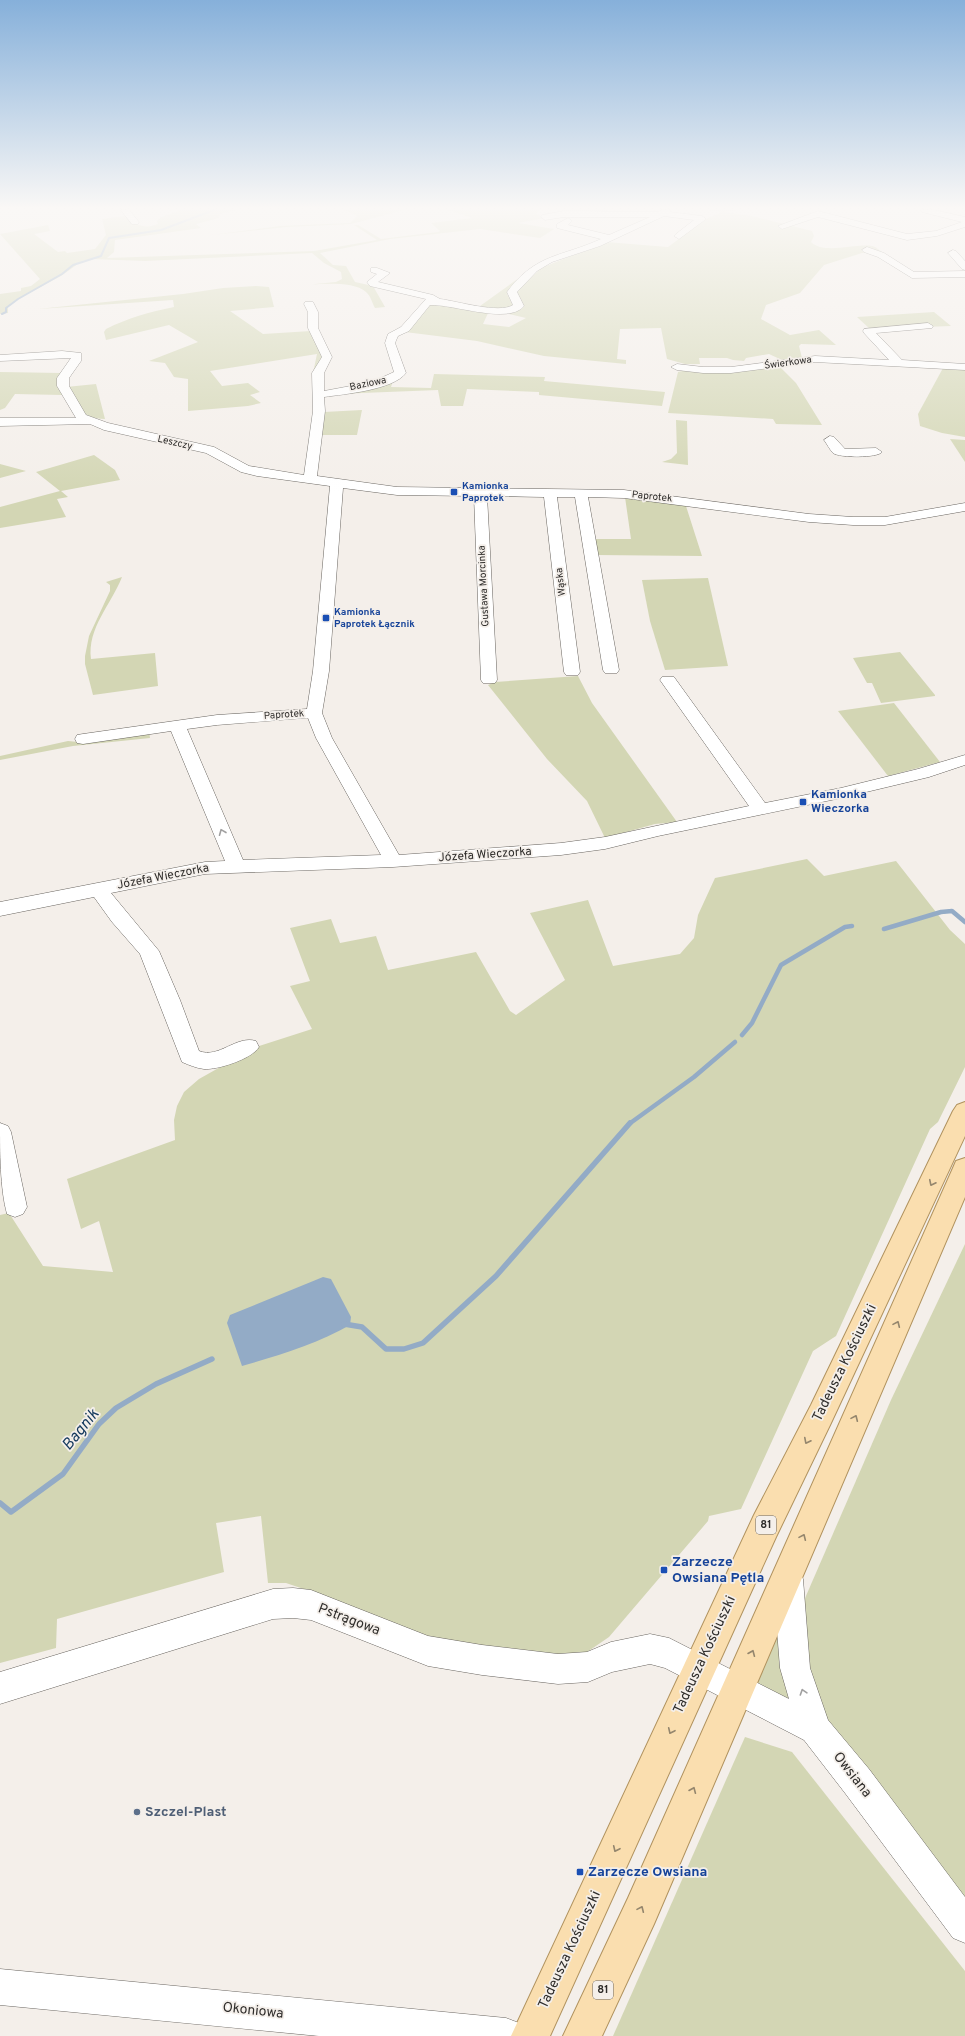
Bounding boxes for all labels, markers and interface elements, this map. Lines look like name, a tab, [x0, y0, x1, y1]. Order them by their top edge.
street label: Świerkowa	[764, 353, 812, 373]
street label: Baziowa	[348, 374, 388, 394]
street label: Leszczy	[156, 433, 194, 453]
place label: Kamionka Paprotek	[462, 480, 509, 505]
marker: Kamionka Paprotek	[449, 487, 459, 497]
street label: Paprotek	[631, 488, 673, 506]
street label: Gustawa Morcinka	[475, 545, 493, 627]
street label: Wąska	[553, 567, 569, 597]
place label: Kamionka Paprotek Łącznik	[334, 606, 415, 631]
marker: Kamionka Paprotek Łącznik	[321, 613, 331, 623]
street label: Paprotek	[263, 707, 305, 723]
place label: Kamionka Wieczorka	[811, 787, 869, 817]
marker: Kamionka Wieczorka	[798, 797, 808, 807]
one-way arrow	[218, 828, 226, 835]
street label: Józefa Wieczorka	[438, 844, 532, 866]
street label: Józefa Wieczorka	[116, 860, 210, 894]
one-way arrow	[929, 1178, 937, 1186]
street label: Tadeusza Kościuszki	[809, 1302, 881, 1424]
one-way arrow	[892, 1320, 900, 1327]
water label: Bagnik	[58, 1404, 104, 1455]
one-way arrow	[850, 1414, 858, 1422]
one-way arrow	[805, 1437, 812, 1445]
road number: 81	[756, 1516, 776, 1534]
one-way arrow	[798, 1533, 806, 1541]
place label: Zarzecze Owsiana Pętla	[672, 1554, 764, 1587]
marker: Zarzecze Owsiana Pętla	[659, 1565, 669, 1575]
street label: Tadeusza Kościuszki	[670, 1593, 740, 1717]
street label: Pstrągowa	[315, 1600, 383, 1640]
one-way arrow	[747, 1650, 755, 1658]
one-way arrow	[799, 1689, 808, 1696]
one-way arrow	[668, 1727, 676, 1734]
street label: Owsiana	[829, 1749, 875, 1801]
one-way arrow	[688, 1787, 696, 1794]
place label: Szczel-Plast	[145, 1804, 227, 1821]
marker: Szczel-Plast	[132, 1807, 142, 1817]
one-way arrow	[613, 1845, 621, 1852]
place label: Zarzecze Owsiana	[588, 1864, 707, 1881]
marker: Zarzecze Owsiana	[575, 1867, 585, 1877]
street label: Tadeusza Kościuszki	[535, 1888, 605, 2012]
one-way arrow	[637, 1906, 645, 1913]
road number: 81	[593, 1981, 613, 1999]
street label: Okoniowa	[222, 1999, 284, 2023]

